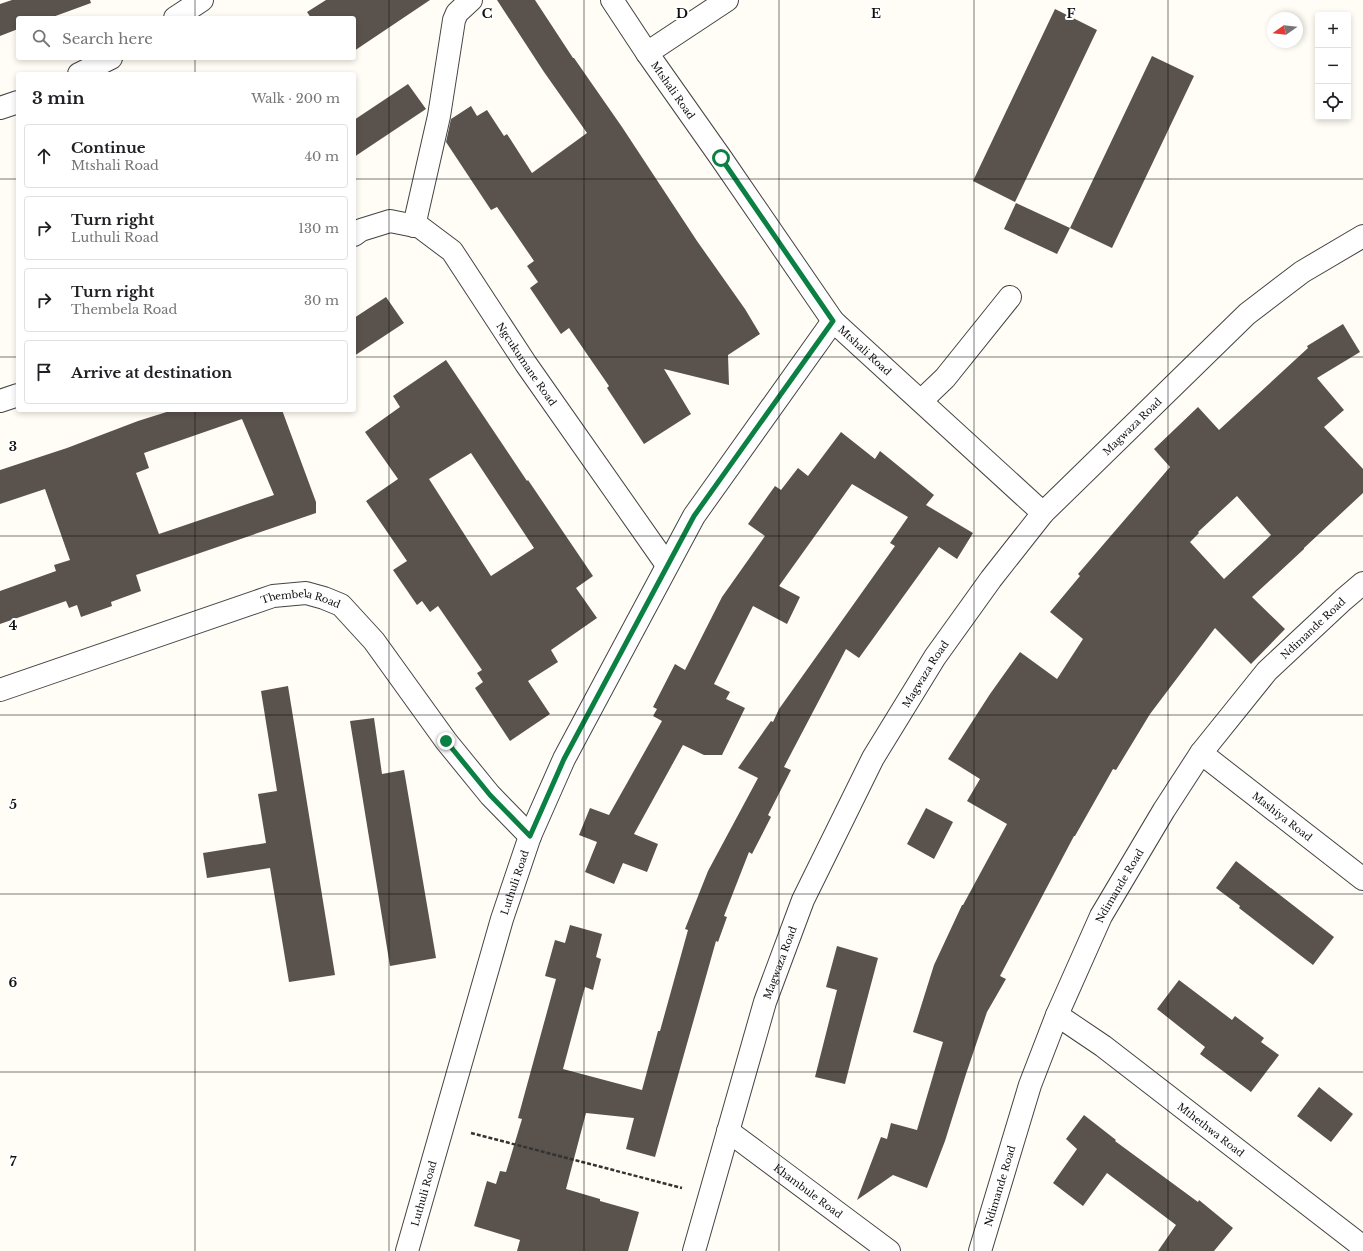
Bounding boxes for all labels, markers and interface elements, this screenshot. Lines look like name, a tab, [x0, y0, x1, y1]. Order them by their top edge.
text: C	[482, 5, 493, 22]
text: D	[676, 5, 688, 22]
text: E	[871, 5, 881, 22]
text: F	[1067, 5, 1076, 22]
north arrow	[1267, 12, 1303, 48]
map controls	[1315, 12, 1351, 120]
button: +	[1315, 12, 1351, 48]
search box	[16, 16, 356, 60]
icon: search	[30, 27, 52, 49]
text: Search here	[62, 29, 153, 48]
button: −	[1315, 48, 1351, 84]
street label: Mtshali Road	[648, 59, 698, 122]
button: locate	[1315, 84, 1351, 120]
text: 3 min	[32, 88, 85, 109]
text: Walk · 200 m	[251, 90, 340, 107]
text: Continue	[71, 138, 146, 157]
icon: ahead	[33, 145, 55, 167]
text: 40 m	[304, 148, 339, 165]
route start	[712, 149, 730, 167]
text: Mtshali Road	[71, 157, 159, 174]
text: Turn right	[71, 210, 154, 229]
icon: right	[33, 217, 55, 239]
text: 130 m	[298, 220, 339, 237]
text: Luthuli Road	[71, 229, 159, 246]
text: Turn right	[71, 282, 154, 301]
icon: right	[33, 289, 55, 311]
text: 30 m	[304, 292, 339, 309]
text: Thembela Road	[71, 301, 177, 318]
street label: Ngcukumane Road	[493, 320, 559, 409]
street label: Mtshali Road	[835, 323, 894, 378]
icon: arrive	[33, 361, 55, 383]
text: Arrive at destination	[71, 363, 232, 382]
street label: Magwaza Road	[1100, 395, 1165, 458]
text: 3	[9, 438, 17, 455]
street label: Thembela Road	[259, 587, 343, 611]
street label: Ndimande Road	[1278, 595, 1349, 662]
text: 4	[9, 617, 18, 634]
street label: Magwaza Road	[900, 638, 952, 710]
route end	[437, 732, 455, 750]
street label: Mashiya Road	[1249, 789, 1315, 844]
text: 5	[9, 796, 17, 813]
street label: Ndimande Road	[1093, 846, 1147, 925]
street label: Luthuli Road	[498, 848, 532, 917]
street label: Magwaza Road	[761, 924, 800, 1001]
text: 6	[9, 974, 18, 991]
street label: Mthethwa Road	[1175, 1100, 1247, 1160]
street label: Ndimande Road	[982, 1144, 1019, 1228]
text: 7	[10, 1153, 17, 1170]
street label: Luthuli Road	[408, 1159, 440, 1228]
street label: Khambule Road	[771, 1161, 845, 1221]

